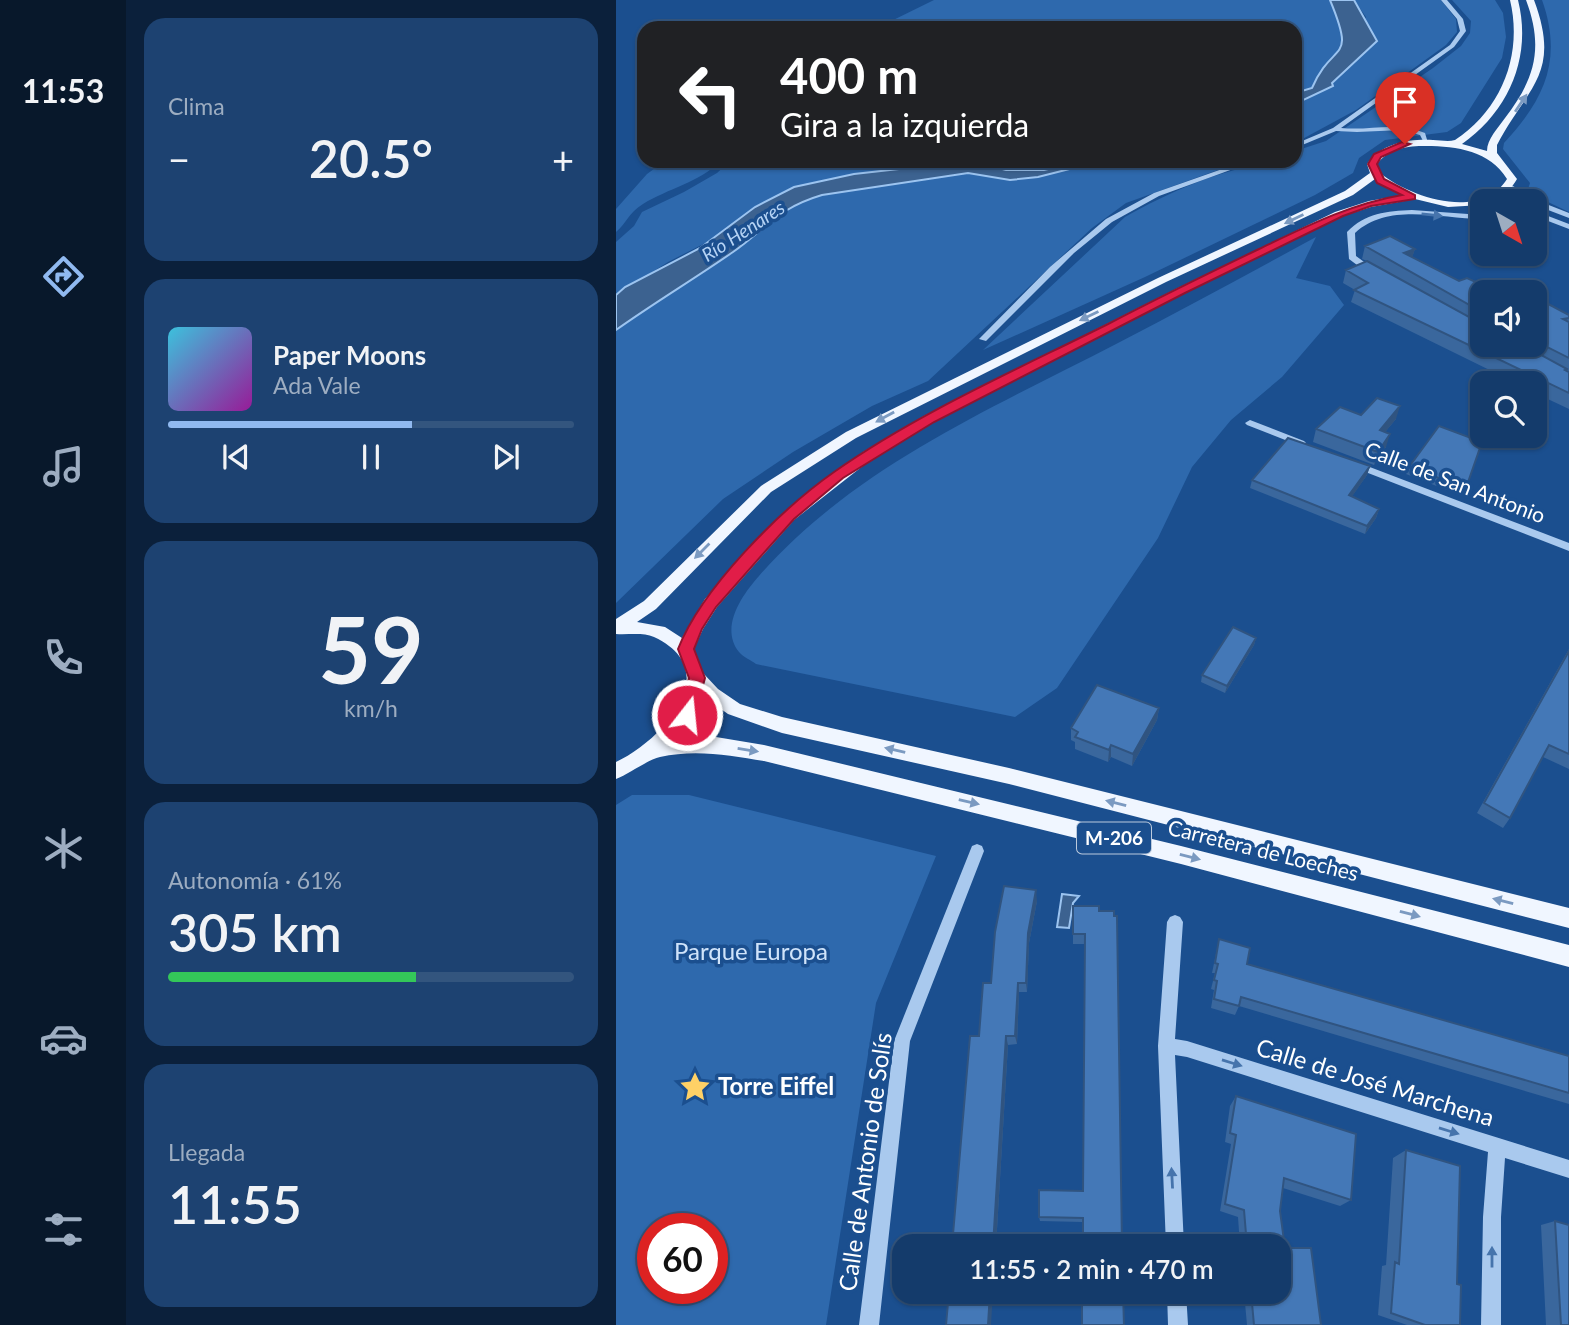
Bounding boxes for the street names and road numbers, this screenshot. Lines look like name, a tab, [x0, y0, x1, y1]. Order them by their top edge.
street label: Calle de San Antonio	[1362, 436, 1549, 528]
street label: Carretera de Loeches	[1166, 814, 1361, 885]
road number: M-206	[1077, 822, 1151, 853]
street label: Calle de Antonio de Solís	[832, 1031, 897, 1293]
street label: Calle de José Marchena	[1253, 1032, 1498, 1132]

